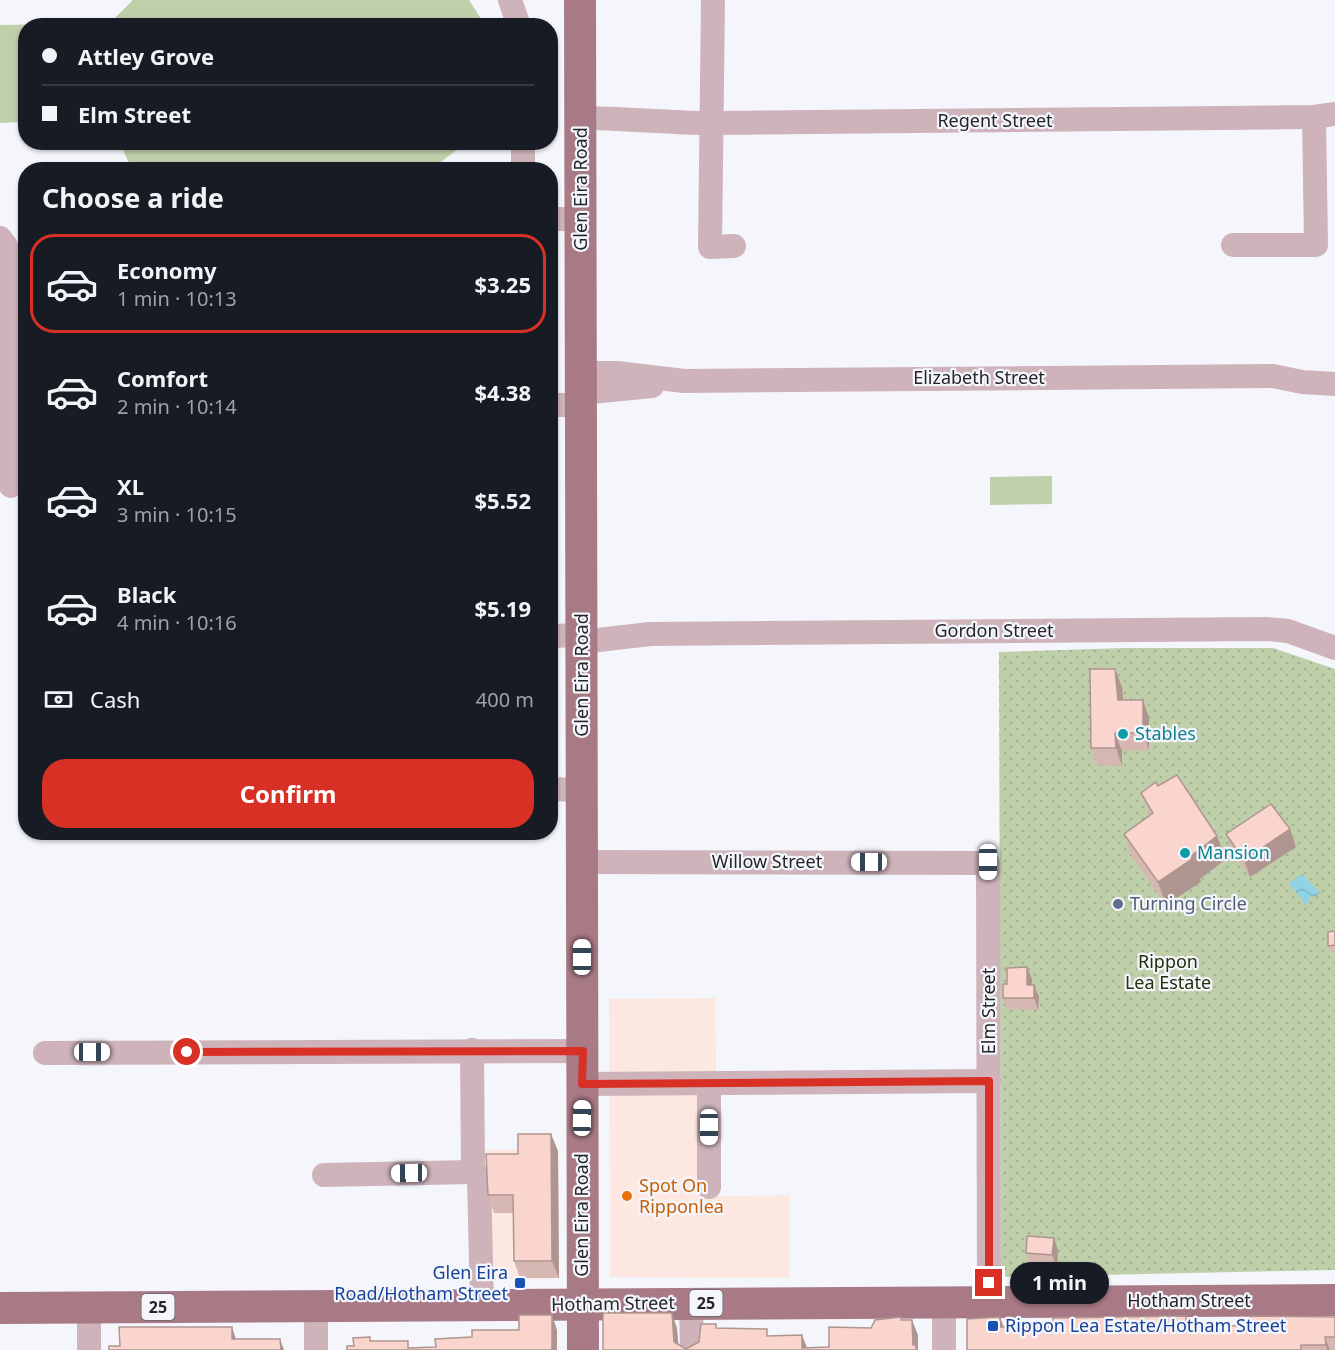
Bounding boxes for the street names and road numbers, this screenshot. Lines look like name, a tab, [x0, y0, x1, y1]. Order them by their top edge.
street label: Regent Street	[937, 108, 1053, 132]
street label: Glen Eira Road	[568, 127, 592, 251]
street label: Elizabeth Street	[913, 365, 1045, 389]
street label: Glen Eira Road	[569, 613, 593, 737]
street label: Gordon Street	[934, 618, 1054, 642]
street label: Willow Street	[712, 849, 823, 873]
street label: Elm Street	[976, 967, 1000, 1054]
street label: Glen Eira Road	[569, 1153, 593, 1277]
street label: Hotham Street	[1127, 1288, 1251, 1312]
street label: Hotham Street	[551, 1290, 676, 1316]
road number: 25	[690, 1290, 722, 1316]
road number: 25	[142, 1294, 174, 1320]

